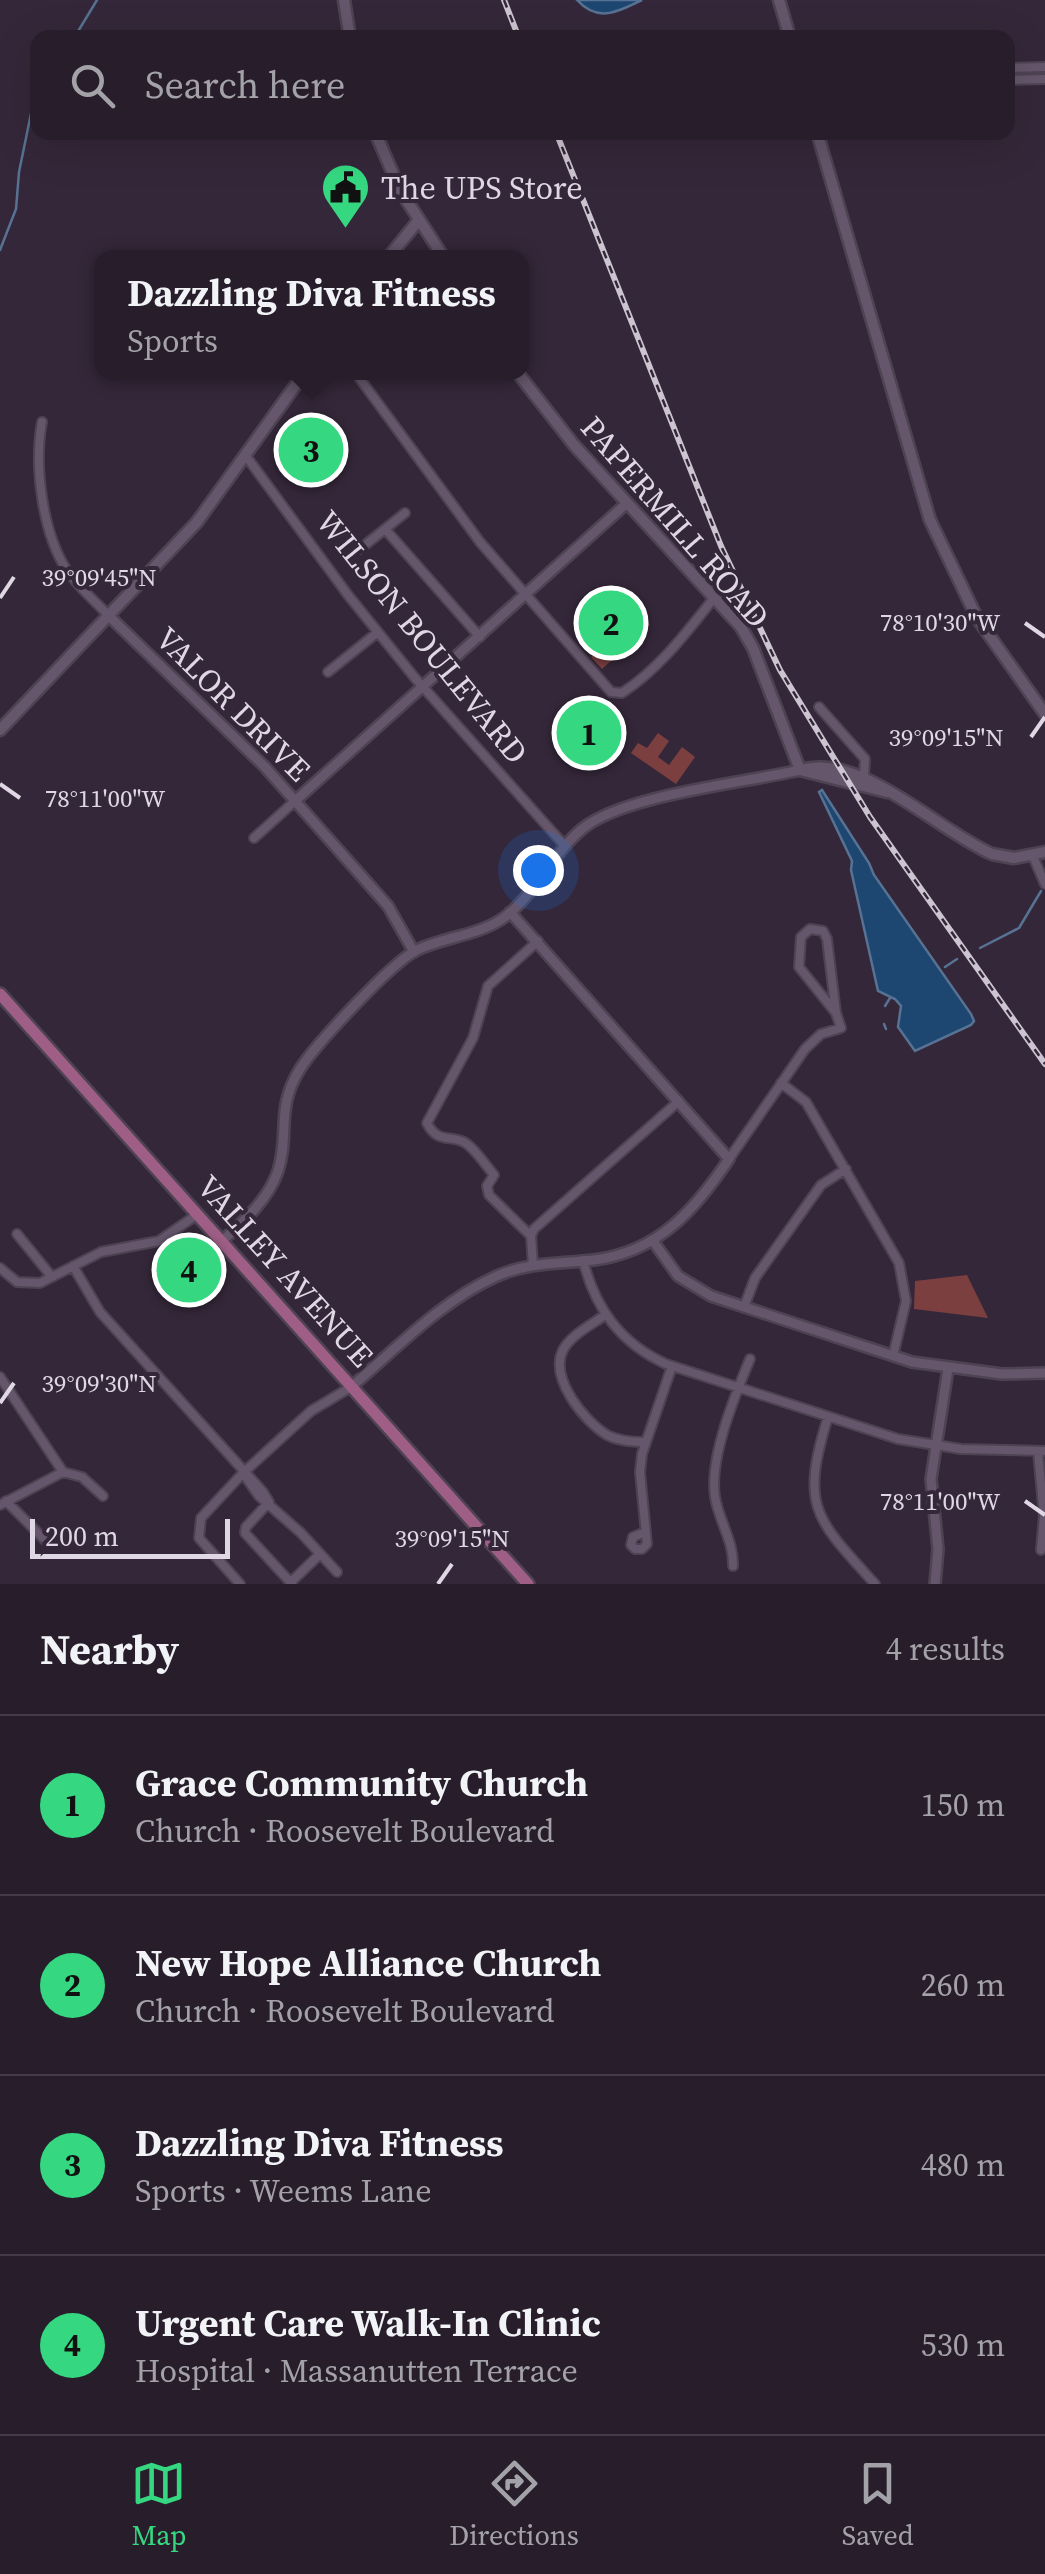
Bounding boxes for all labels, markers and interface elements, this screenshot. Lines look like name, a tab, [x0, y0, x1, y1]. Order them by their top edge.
search box	[30, 30, 1015, 140]
icon: search	[65, 58, 120, 113]
text: Search here	[145, 59, 345, 111]
public building icon: The UPS Store	[320, 162, 372, 230]
place label: The UPS Store	[381, 166, 583, 210]
popup	[94, 250, 529, 380]
text: Dazzling Diva Fitness	[127, 267, 496, 319]
text: Sports	[127, 319, 218, 363]
street label: PAPERMILL ROAD	[571, 407, 779, 637]
pin: 3	[278, 412, 344, 488]
street label: WILSON BOULEVARD	[306, 501, 538, 773]
text: 39°09'45"N	[41, 560, 157, 594]
pin: 2	[578, 586, 644, 660]
text: 78°10'30"W	[880, 605, 1000, 639]
street label: VALOR DRIVE	[146, 617, 320, 791]
pin: 1	[556, 696, 622, 770]
text: 39°09'15"N	[888, 720, 1004, 754]
text: 78°11'00"W	[45, 781, 165, 815]
your location	[513, 845, 564, 896]
street label: VALLEY AVENUE	[187, 1165, 383, 1377]
pin: 4	[156, 1232, 222, 1308]
text: 39°09'30"N	[41, 1366, 157, 1400]
text: 78°11'00"W	[880, 1484, 1000, 1518]
scale bar	[30, 1514, 230, 1558]
text: 200 m	[45, 1517, 119, 1555]
text: 39°09'15"N	[394, 1521, 510, 1555]
text: Nearby	[40, 1620, 179, 1678]
text: 4 results	[886, 1627, 1005, 1671]
text: Grace Community Church	[135, 1757, 588, 1809]
text: 1	[64, 1783, 81, 1827]
text: 150 m	[921, 1783, 1005, 1827]
text: Church · Roosevelt Boulevard	[135, 1809, 554, 1853]
text: New Hope Alliance Church	[135, 1937, 601, 1989]
text: 2	[64, 1963, 81, 2007]
text: 260 m	[921, 1963, 1005, 2007]
text: Church · Roosevelt Boulevard	[135, 1989, 554, 2033]
text: Dazzling Diva Fitness	[135, 2117, 504, 2169]
text: 3	[64, 2143, 81, 2187]
text: 480 m	[921, 2143, 1005, 2187]
text: Sports · Weems Lane	[135, 2169, 432, 2213]
text: Urgent Care Walk-In Clinic	[135, 2297, 601, 2349]
text: 4	[64, 2323, 81, 2367]
text: 530 m	[921, 2323, 1005, 2367]
text: Hospital · Massanutten Terrace	[135, 2349, 578, 2393]
tab: Map	[131, 2456, 186, 2554]
tab: Directions	[449, 2456, 579, 2554]
tab: Saved	[842, 2456, 914, 2554]

